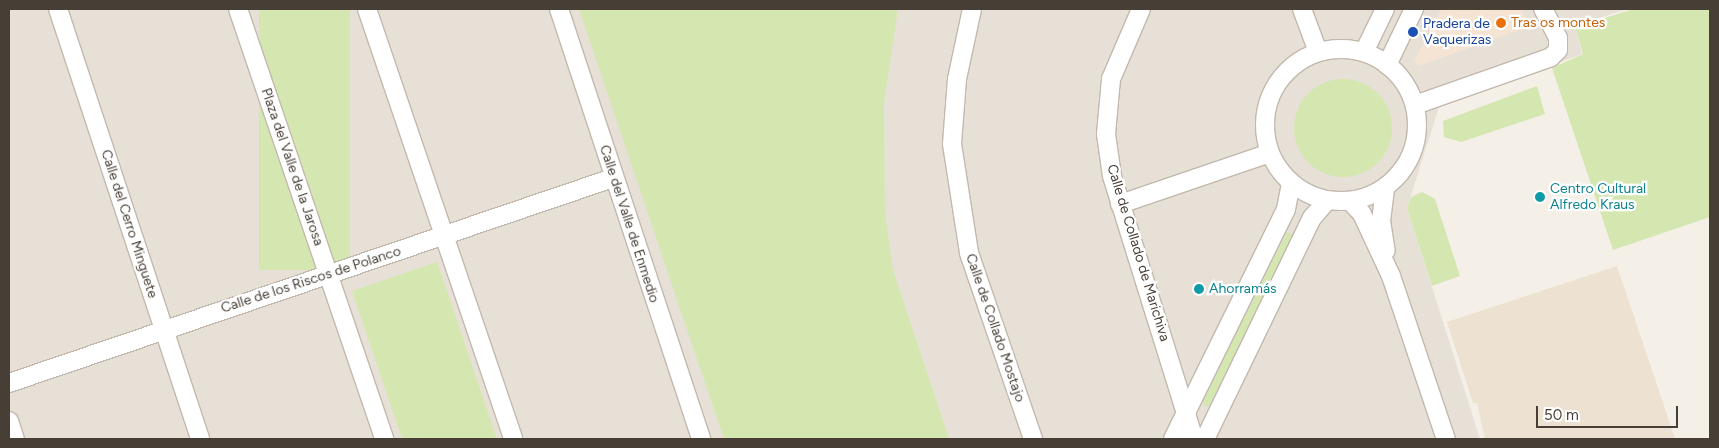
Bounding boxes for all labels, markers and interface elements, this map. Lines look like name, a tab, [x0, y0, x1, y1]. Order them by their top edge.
place label: Tras os montes	[1511, 15, 1605, 31]
place label: Pradera de Vaquerizas	[1423, 16, 1491, 48]
marker: Tras os montes	[1495, 17, 1507, 29]
marker: Pradera de Vaquerizas	[1407, 26, 1419, 38]
street label: Plaza del Valle de la Jarosa	[257, 86, 327, 248]
street label: Calle del Valle de Enmedio	[596, 143, 662, 305]
street label: Calle del Cerro Minguete	[97, 148, 161, 300]
street label: Calle de Collado de Marichiva	[1103, 162, 1173, 344]
place label: Centro Cultural Alfredo Kraus	[1550, 181, 1646, 213]
marker: Centro Cultural Alfredo Kraus	[1534, 191, 1546, 203]
street label: Calle de los Riscos de Polanco	[219, 243, 403, 317]
street label: Calle de Collado Mostajo	[962, 252, 1028, 404]
place label: Ahorramás	[1209, 281, 1277, 297]
marker: Ahorramás	[1193, 283, 1205, 295]
scale bar	[1539, 396, 1682, 428]
text: 50 m	[1544, 406, 1579, 424]

